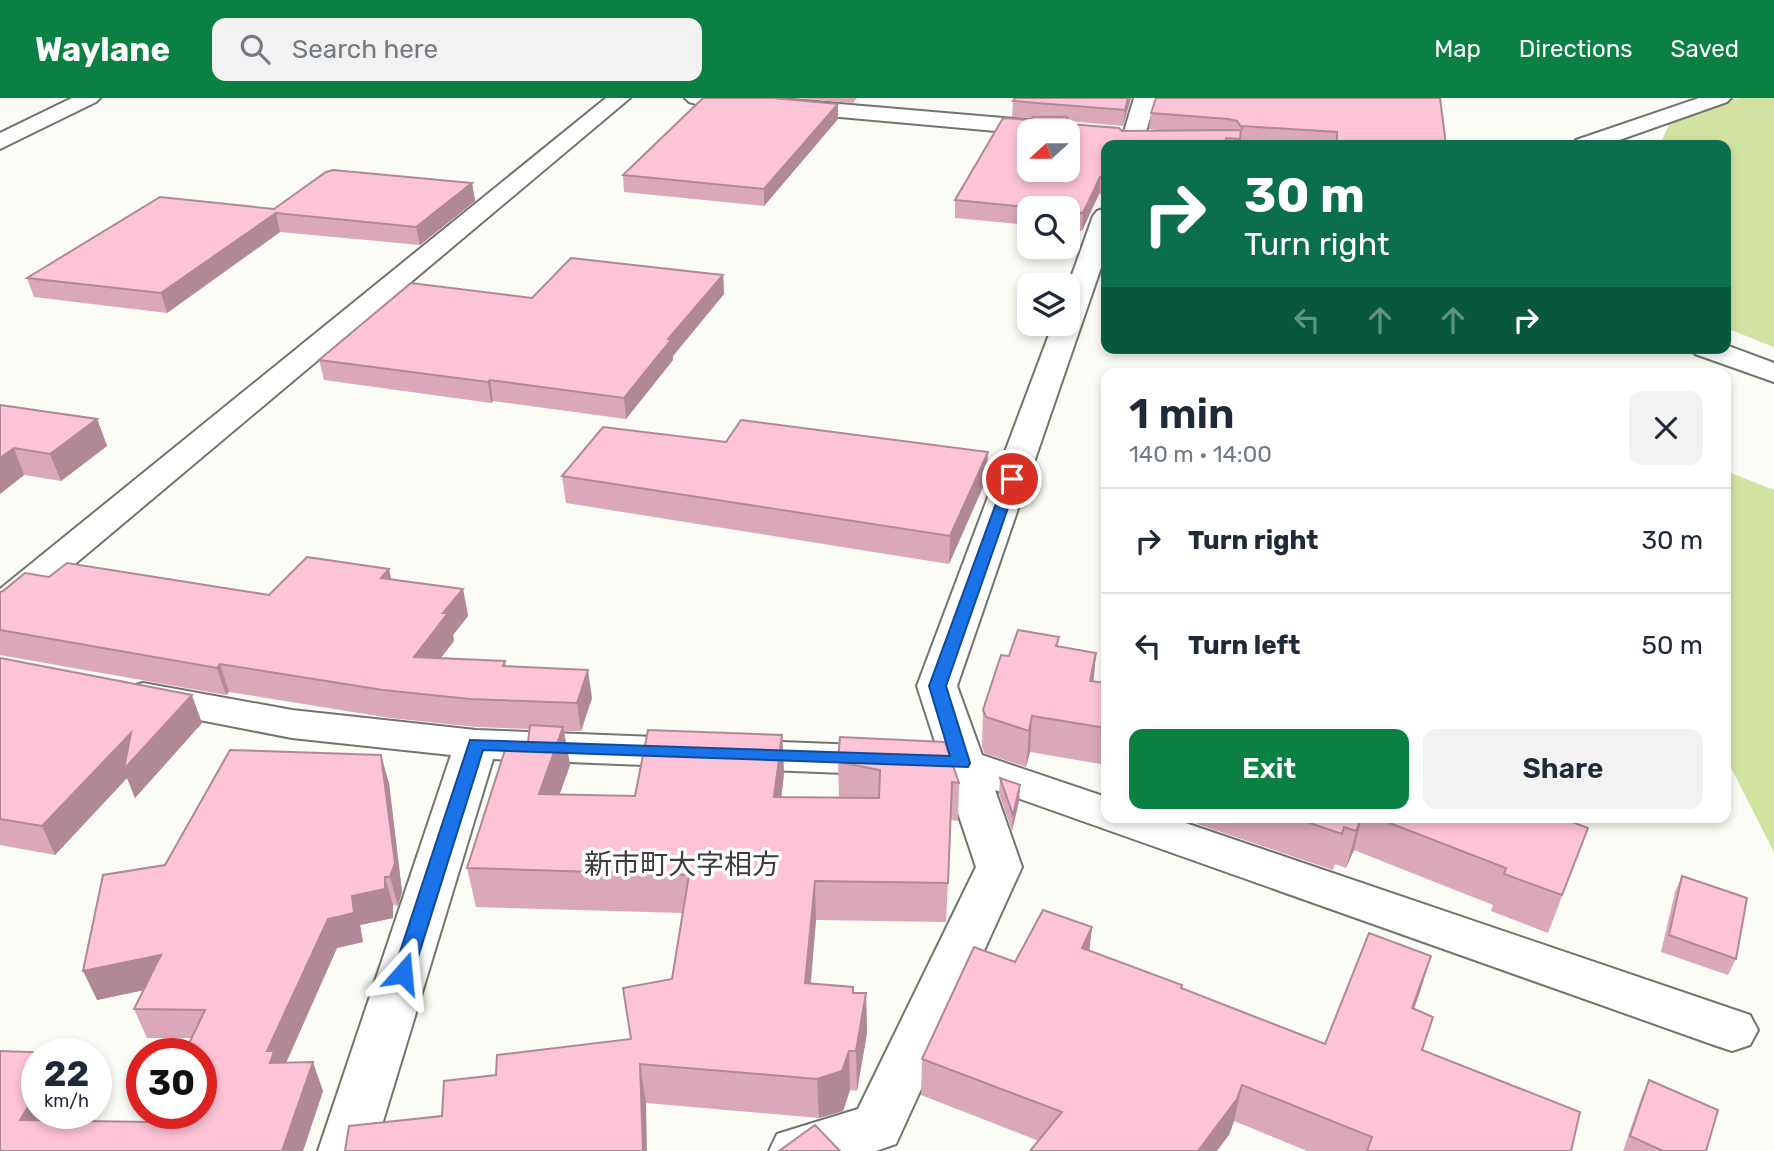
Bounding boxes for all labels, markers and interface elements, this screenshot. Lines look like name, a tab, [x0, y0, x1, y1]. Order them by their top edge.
search box	[212, 18, 702, 81]
text: Waylane	[35, 30, 170, 69]
icon: search	[236, 30, 274, 68]
text: Search here	[292, 34, 438, 65]
text: Map	[1434, 35, 1481, 63]
text: Directions	[1519, 35, 1632, 63]
text: Saved	[1670, 35, 1739, 63]
north arrow	[1017, 119, 1080, 182]
map controls	[1017, 119, 1080, 336]
text: 30 m	[1244, 166, 1365, 224]
icon: right	[1129, 168, 1220, 259]
button: search	[1017, 196, 1080, 259]
text: Turn right	[1244, 225, 1389, 263]
button: layers	[1017, 273, 1080, 336]
icon: left	[1288, 301, 1326, 339]
icon: ahead	[1361, 301, 1399, 339]
icon: ahead	[1434, 301, 1472, 339]
icon: right	[1507, 301, 1545, 339]
text: 1 min	[1129, 389, 1235, 439]
button: close	[1629, 391, 1703, 465]
text: 140 m · 14:00	[1129, 440, 1272, 468]
pin	[982, 449, 1042, 509]
icon: arrive	[993, 460, 1031, 498]
icon: right	[1129, 522, 1167, 560]
text: Turn right	[1188, 525, 1318, 556]
text: 30 m	[1641, 525, 1703, 556]
icon: left	[1129, 627, 1167, 665]
text: Turn left	[1188, 630, 1300, 661]
text: 50 m	[1642, 630, 1703, 661]
button: Exit	[1129, 729, 1409, 809]
button: Share	[1423, 729, 1703, 809]
district label: 新市町大字相方	[584, 848, 780, 881]
position arrow	[366, 936, 440, 1010]
speed limit sign: 30	[126, 1038, 217, 1129]
text: 22	[44, 1053, 89, 1095]
text: km/h	[44, 1090, 89, 1112]

